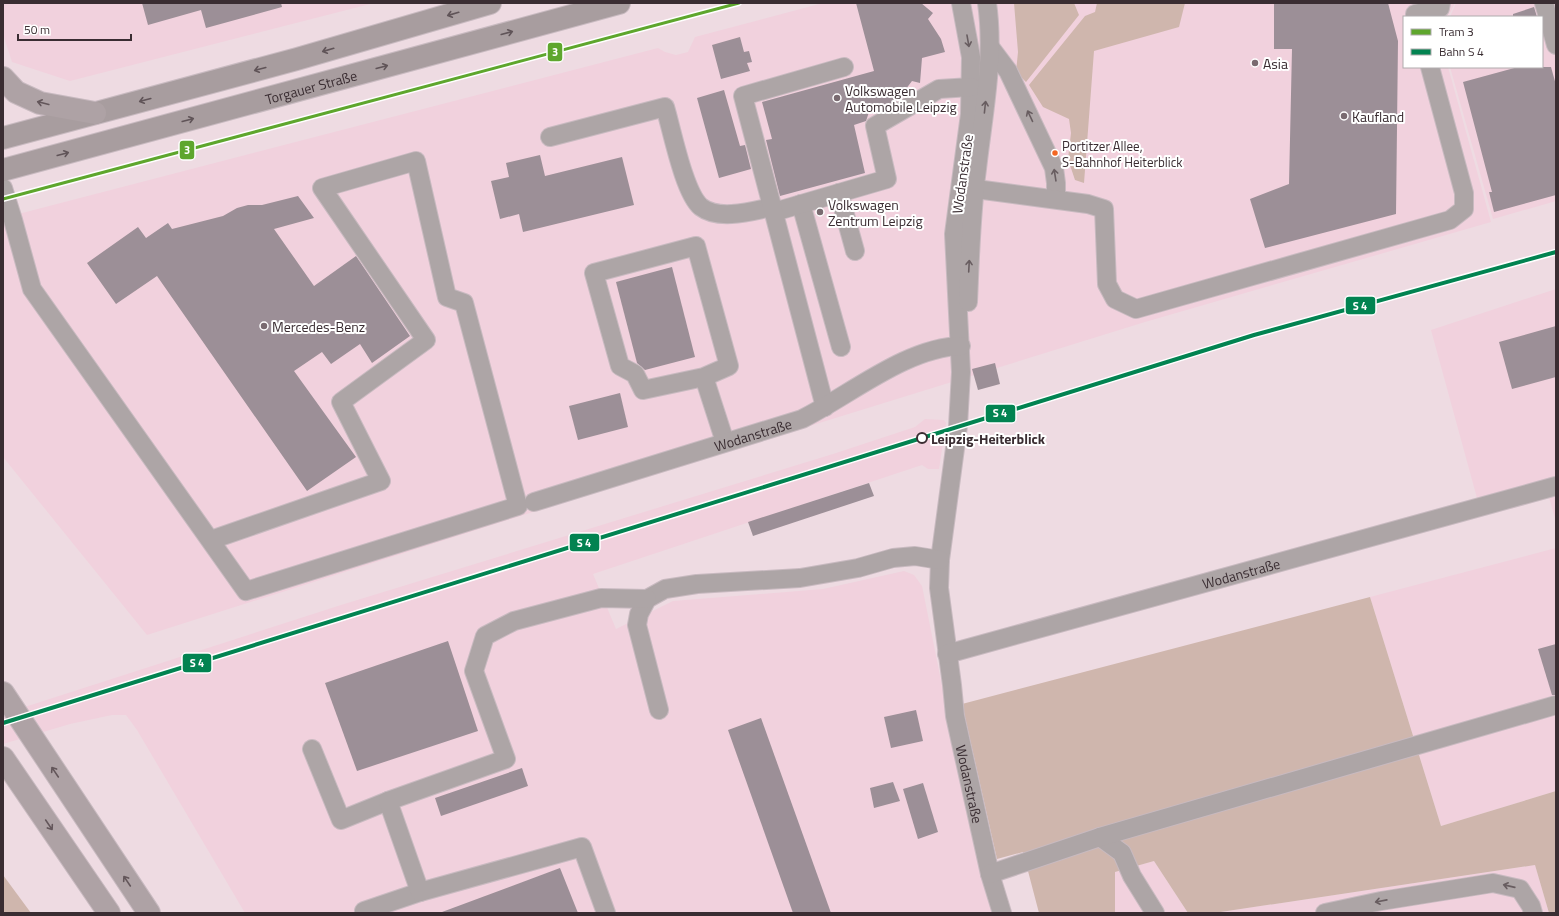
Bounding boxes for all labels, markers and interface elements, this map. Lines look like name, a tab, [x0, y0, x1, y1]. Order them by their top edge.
one-way arrow	[447, 11, 460, 18]
scale bar	[18, 16, 131, 42]
legend	[1403, 16, 1543, 68]
text: 50 m	[24, 20, 50, 39]
text: Tram 3	[1439, 22, 1474, 41]
one-way arrow	[500, 29, 513, 36]
one-way arrow	[964, 35, 972, 48]
line badge: 3	[547, 42, 563, 62]
text: Bahn S 4	[1439, 42, 1484, 61]
text: 3	[552, 44, 558, 60]
one-way arrow	[322, 47, 335, 54]
place label: Asia	[1263, 53, 1288, 74]
marker: Asia	[1250, 58, 1260, 68]
one-way arrow	[375, 63, 388, 70]
street label: Torgauer Straße	[263, 64, 359, 109]
one-way arrow	[254, 66, 267, 73]
place label: Volkswagen Automobile Leipzig	[845, 80, 957, 117]
marker: Volkswagen Automobile Leipzig	[832, 93, 842, 103]
one-way arrow	[139, 97, 152, 104]
one-way arrow	[37, 99, 50, 107]
one-way arrow	[981, 101, 988, 114]
place label: Kaufland	[1352, 106, 1404, 127]
one-way arrow	[1026, 111, 1033, 123]
marker: Kaufland	[1339, 111, 1349, 121]
one-way arrow	[181, 115, 194, 123]
street label: Wodanstraße	[946, 133, 978, 215]
place label: Portitzer Allee, S-Bahnhof Heiterblick	[1062, 136, 1183, 172]
line badge: 3	[179, 140, 195, 160]
text: 3	[184, 142, 190, 158]
marker: Portitzer Allee, S-Bahnhof Heiterblick	[1050, 148, 1060, 158]
one-way arrow	[56, 150, 69, 157]
one-way arrow	[1051, 168, 1059, 181]
place label: Volkswagen Zentrum Leipzig	[828, 194, 923, 231]
marker: Volkswagen Zentrum Leipzig	[815, 207, 825, 217]
one-way arrow	[966, 260, 973, 273]
line badge: S 4	[1345, 296, 1376, 315]
text: S 4	[1353, 298, 1367, 314]
place label: Mercedes-Benz	[272, 316, 365, 337]
marker: Mercedes-Benz	[259, 321, 269, 331]
line badge: S 4	[985, 404, 1016, 423]
text: S 4	[993, 405, 1007, 421]
street label: Wodanstraße	[711, 412, 794, 456]
place label: Leipzig-Heiterblick	[931, 428, 1046, 449]
marker: Leipzig-Heiterblick	[916, 432, 928, 444]
line badge: S 4	[569, 533, 600, 552]
text: S 4	[577, 535, 591, 551]
street label: Wodanstraße	[1200, 552, 1282, 594]
line badge: S 4	[182, 653, 212, 673]
text: S 4	[190, 655, 204, 671]
street label: Wodanstraße	[951, 743, 989, 825]
one-way arrow	[51, 767, 59, 778]
one-way arrow	[45, 819, 53, 830]
one-way arrow	[123, 875, 131, 886]
one-way arrow	[1503, 882, 1516, 890]
one-way arrow	[1375, 898, 1388, 906]

